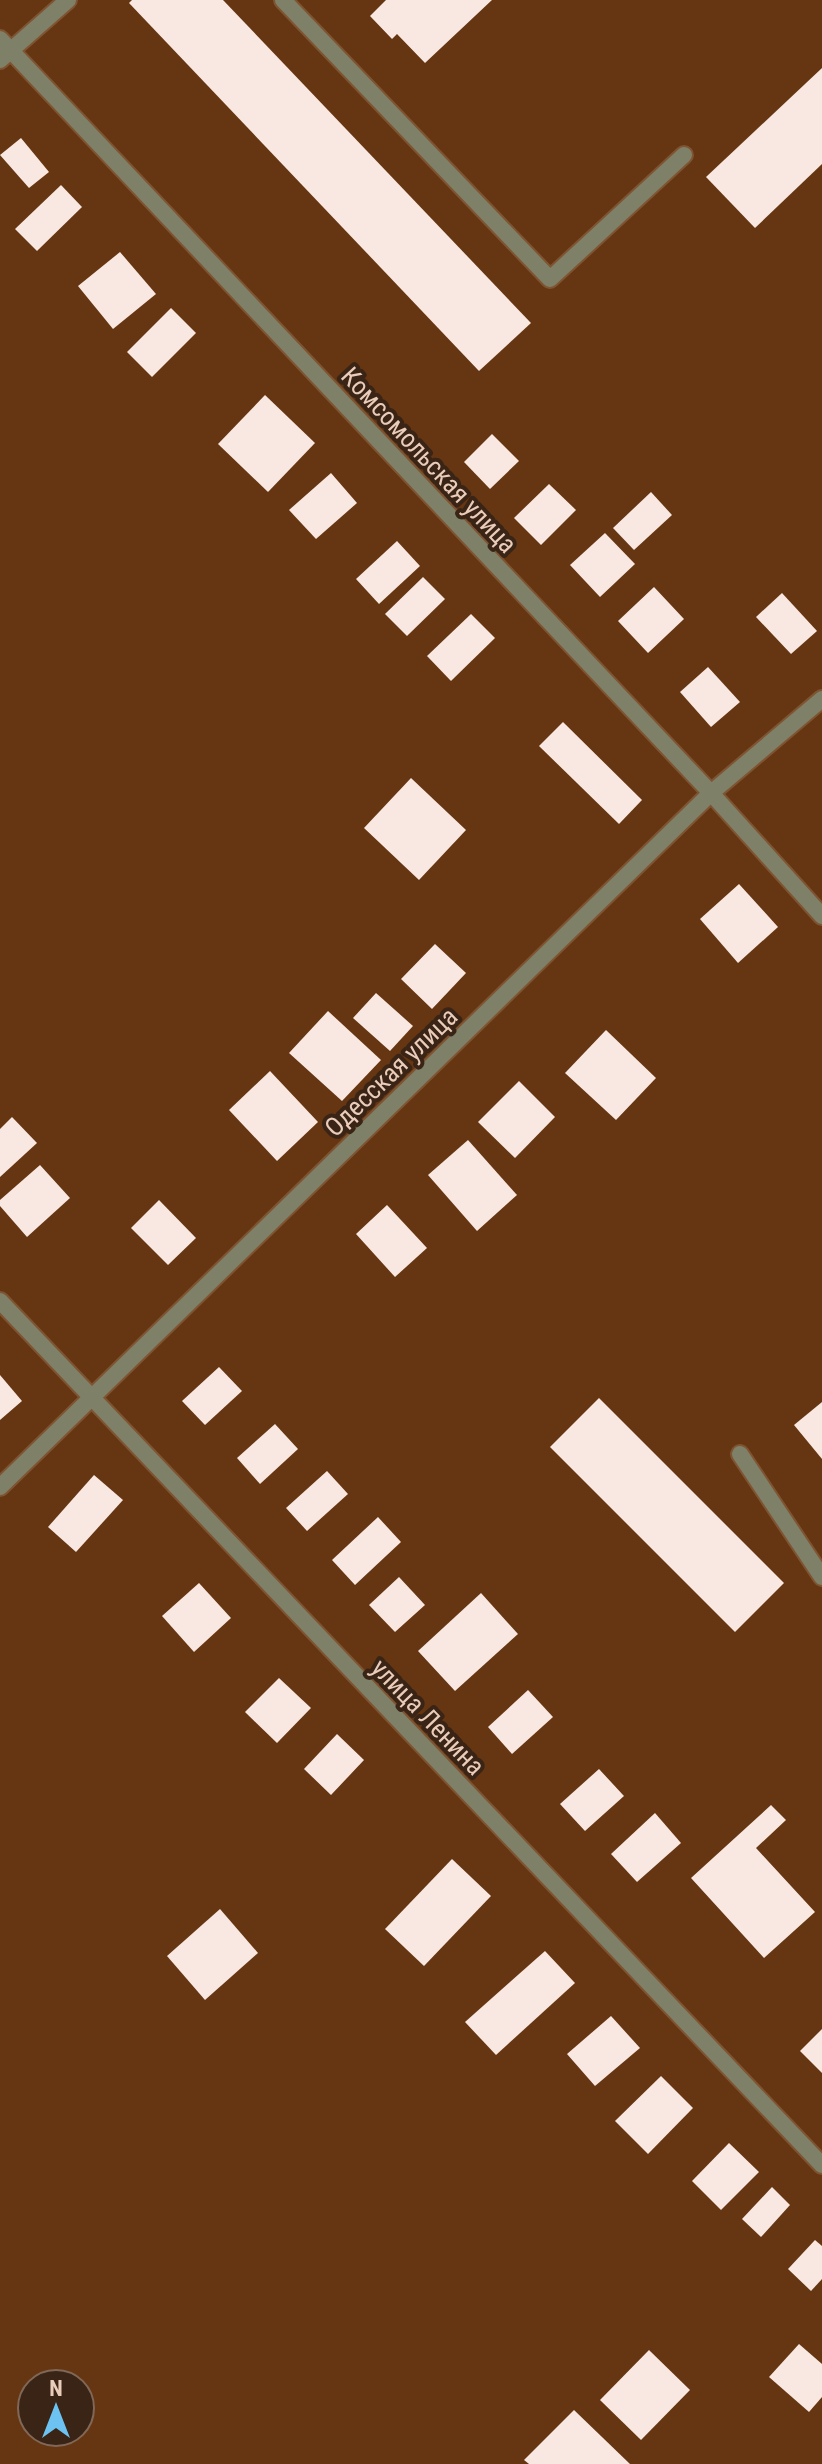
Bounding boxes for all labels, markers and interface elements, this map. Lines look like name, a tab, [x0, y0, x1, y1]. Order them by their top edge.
street label: Комсомольская улица	[335, 361, 523, 559]
street label: Одесская улица	[319, 1001, 463, 1143]
street label: улица Ленина	[365, 1653, 491, 1781]
north arrow	[16, 2368, 96, 2448]
text: N	[49, 2376, 63, 2401]

